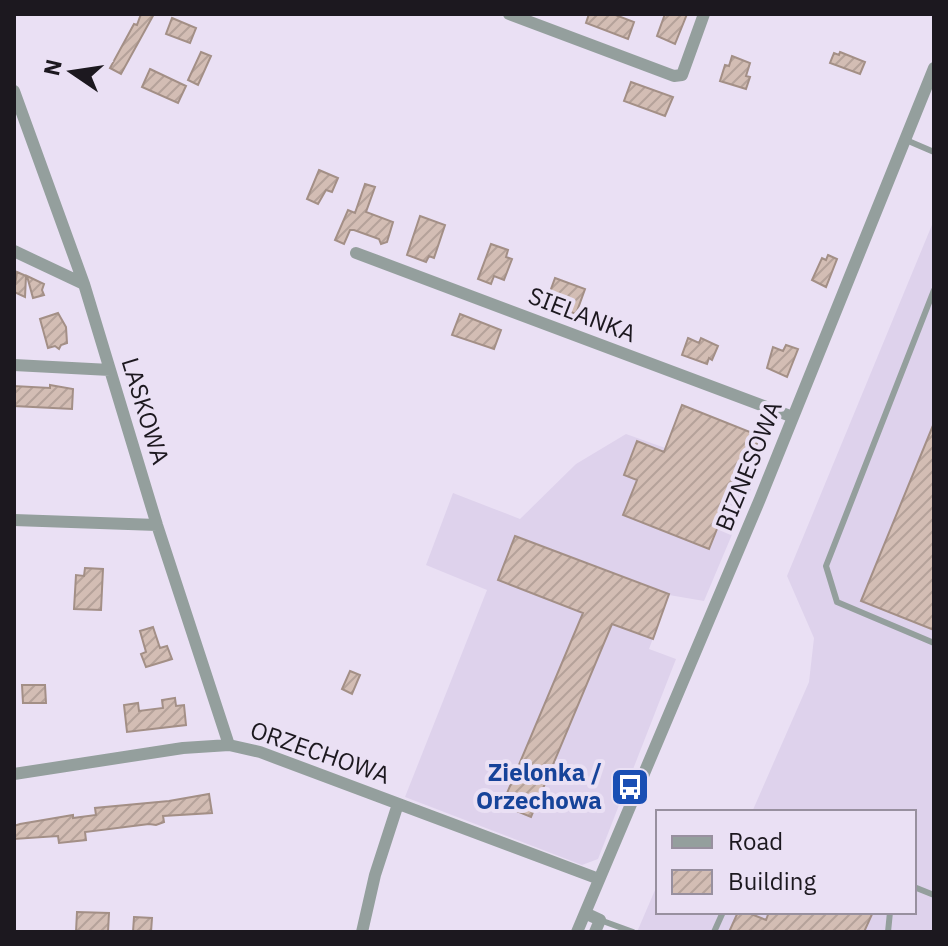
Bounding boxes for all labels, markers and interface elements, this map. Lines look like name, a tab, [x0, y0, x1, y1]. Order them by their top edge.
north arrow	[32, 32, 112, 112]
text: N	[36, 56, 68, 78]
street label: SIELANKA	[524, 279, 641, 349]
street label: LASKOWA	[115, 353, 177, 468]
street label: BIZNESOWA	[707, 396, 789, 535]
street label: ORZECHOWA	[246, 713, 394, 791]
place label: Zielonka / Orzechowa	[476, 756, 602, 816]
bus stop icon: Zielonka / Orzechowa	[609, 766, 651, 808]
legend	[656, 810, 916, 914]
text: Road	[728, 825, 783, 857]
text: Building	[728, 865, 816, 897]

